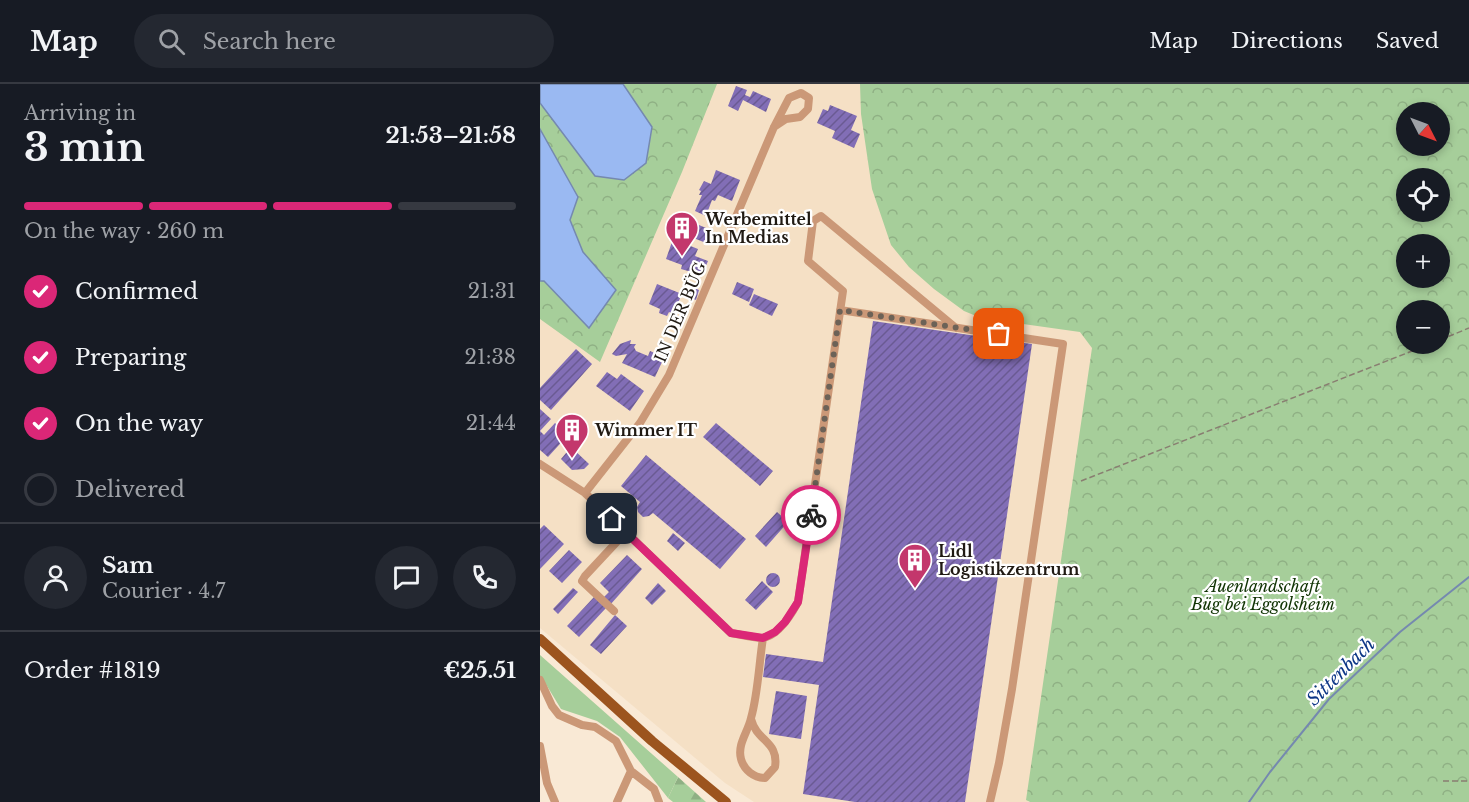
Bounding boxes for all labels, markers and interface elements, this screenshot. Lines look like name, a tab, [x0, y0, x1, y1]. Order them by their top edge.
search box	[134, 14, 554, 68]
text: Map	[30, 24, 98, 59]
icon: search	[155, 25, 188, 58]
text: Search here	[203, 28, 336, 55]
text: Map	[1149, 28, 1198, 54]
text: Directions	[1231, 28, 1343, 54]
text: Saved	[1376, 28, 1439, 54]
text: Arriving in	[24, 101, 136, 125]
north arrow	[1396, 102, 1450, 156]
map controls	[1396, 102, 1450, 354]
text: 21:53–21:58	[385, 122, 516, 149]
text: 3 min	[24, 123, 145, 172]
button: locate	[1396, 168, 1450, 222]
place label: Werbemittel In Medias	[704, 209, 812, 247]
building icon: Werbemittel In Medias	[664, 210, 700, 257]
text: On the way · 260 m	[24, 219, 224, 243]
button: +	[1396, 234, 1450, 288]
street label: IN DER BÜG	[650, 259, 710, 365]
icon: check	[24, 275, 57, 308]
text: Confirmed	[75, 278, 198, 305]
text: 21:31	[468, 279, 516, 303]
button: −	[1396, 300, 1450, 354]
pin	[973, 308, 1024, 359]
icon: bag	[982, 317, 1015, 350]
icon: check	[24, 341, 57, 374]
text: Preparing	[75, 344, 186, 371]
text: 21:38	[465, 345, 516, 369]
icon: check	[24, 407, 57, 440]
text: On the way	[75, 410, 203, 437]
text: 21:44	[466, 411, 516, 435]
building icon: Wimmer IT	[554, 412, 590, 459]
place label: Wimmer IT	[594, 420, 698, 440]
text: Delivered	[75, 476, 185, 503]
courier	[781, 485, 841, 545]
pin	[586, 493, 637, 544]
icon: bike	[795, 499, 828, 532]
icon: home	[595, 502, 628, 535]
place label: Lidl Logistikzentrum	[938, 541, 1080, 579]
building icon: Lidl Logistikzentrum	[897, 542, 933, 589]
button: person	[24, 546, 87, 609]
button: chat	[375, 546, 438, 609]
button: phone	[453, 546, 516, 609]
text: Sam	[102, 552, 154, 579]
park label: Auenlandschaft Büg bei Eggolsheim	[1190, 576, 1335, 614]
text: Courier · 4.7	[102, 579, 225, 603]
water label: Sittenbach	[1302, 633, 1380, 711]
text: Order #1819	[24, 657, 161, 684]
text: €25.51	[443, 657, 516, 684]

